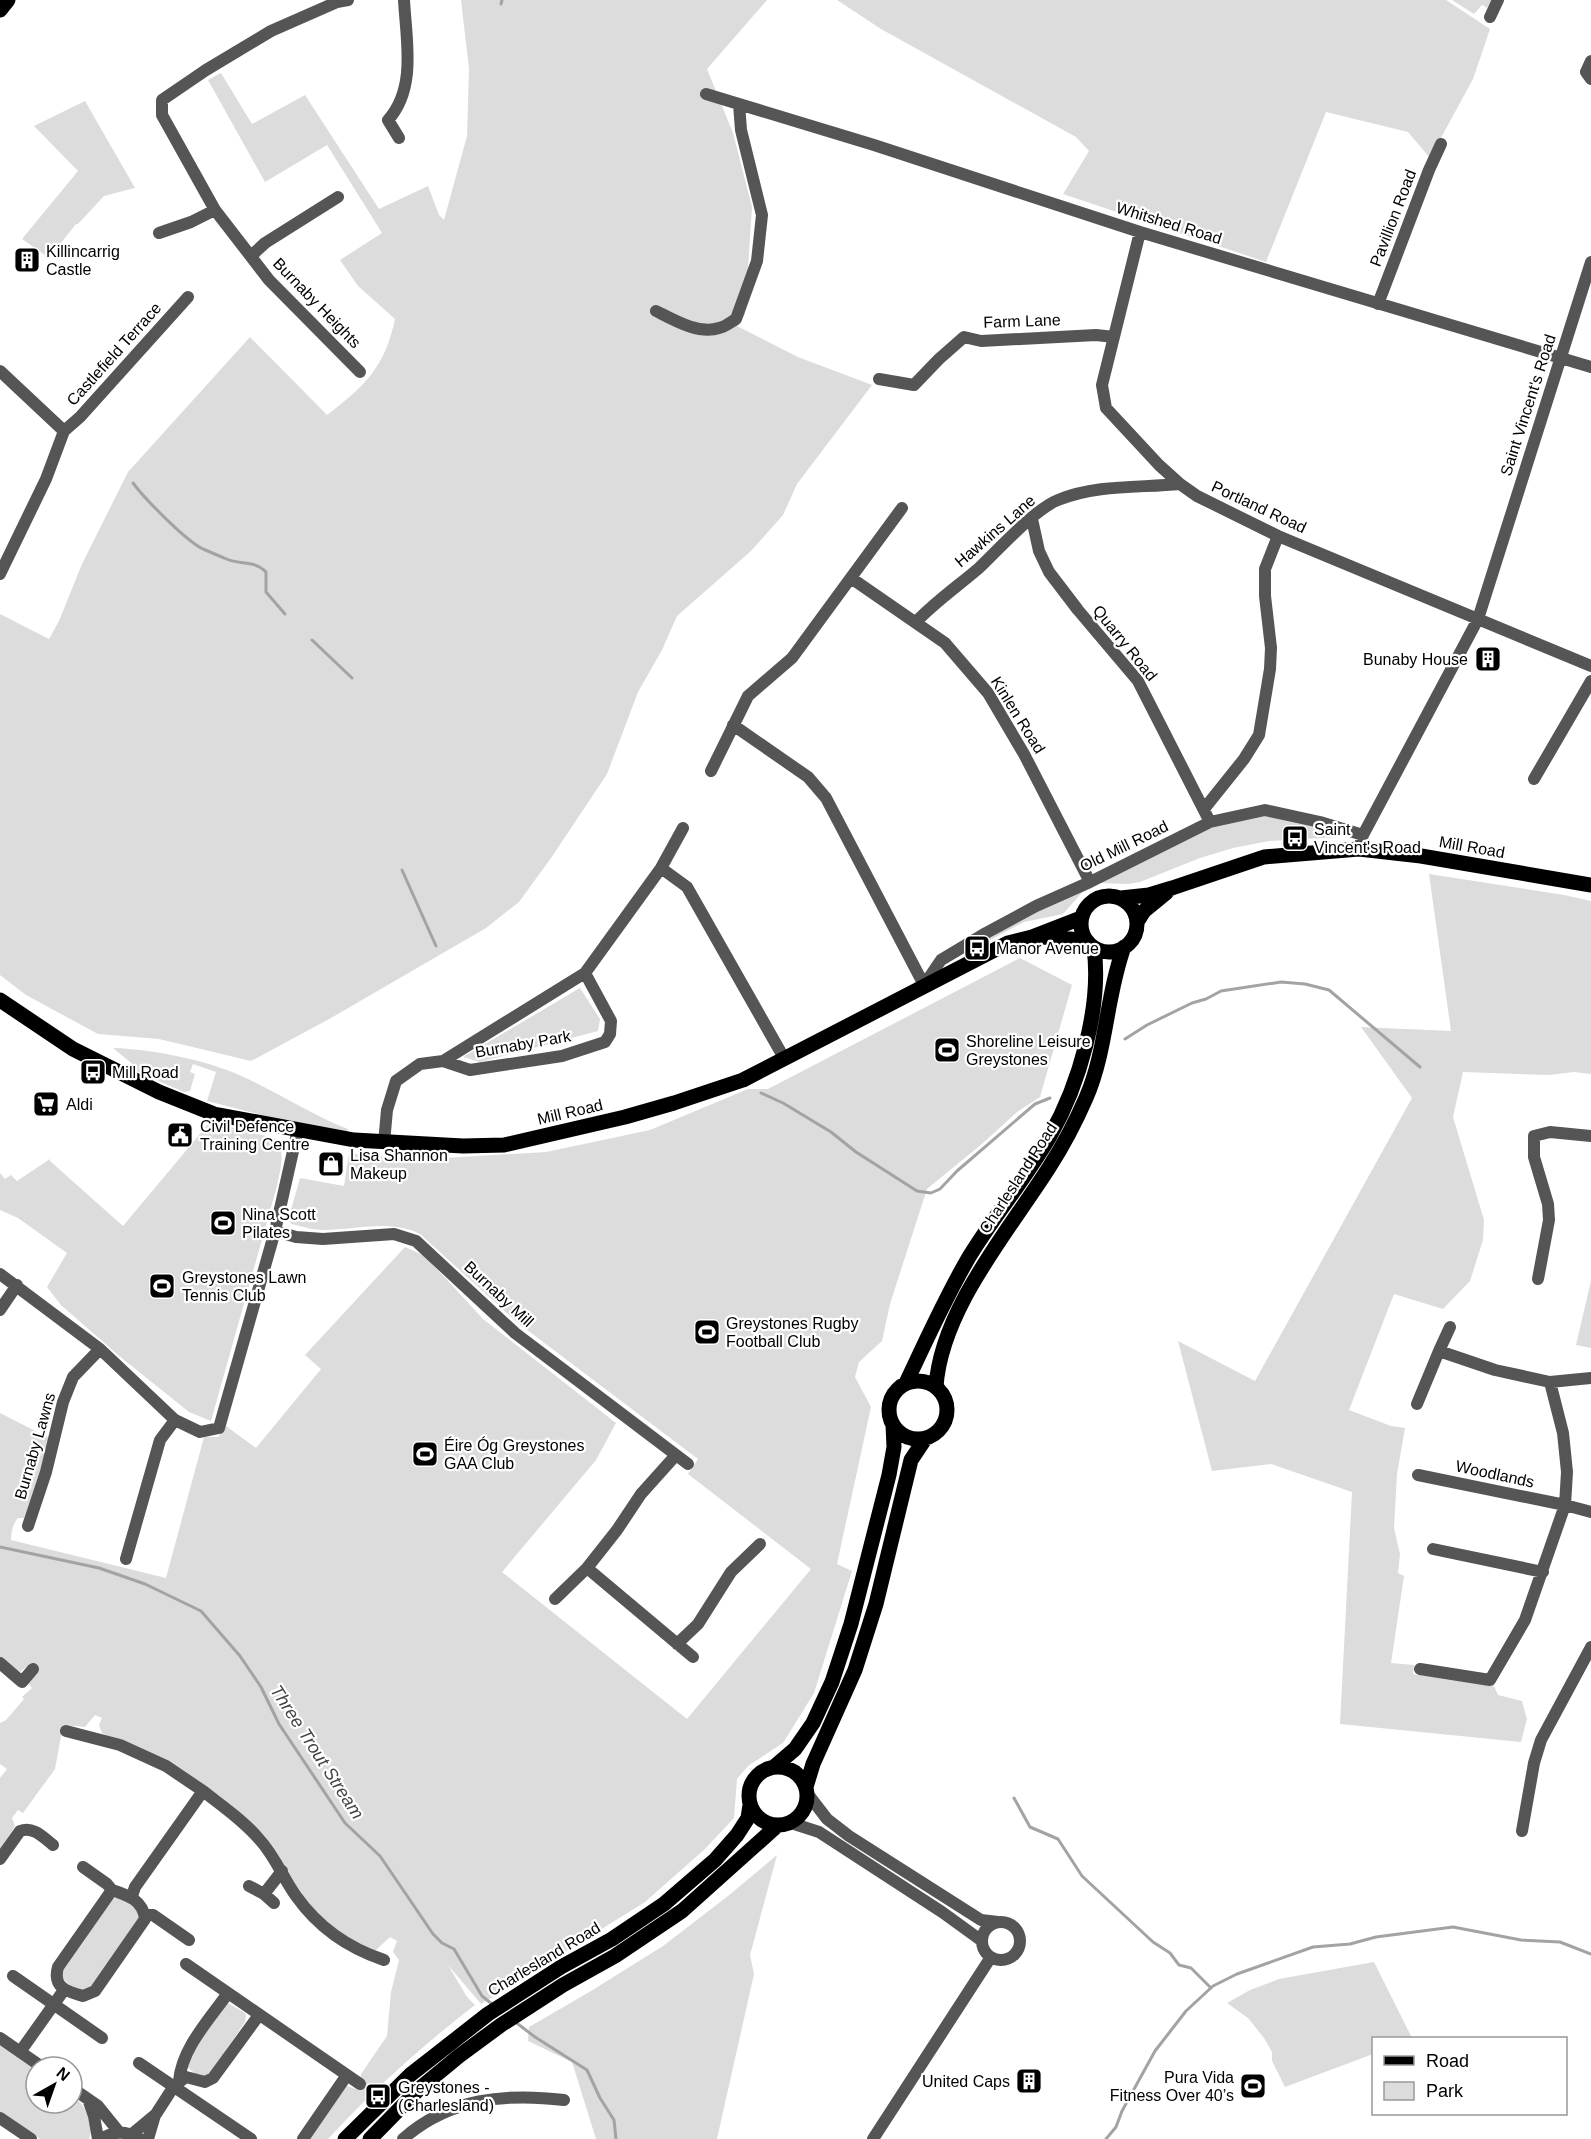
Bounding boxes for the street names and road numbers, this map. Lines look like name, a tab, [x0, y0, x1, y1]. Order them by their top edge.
street label: Pavillion Road	[1367, 167, 1419, 269]
street label: Whitshed Road	[1114, 199, 1224, 247]
street label: Burnaby Heights	[270, 255, 364, 351]
street label: Castlefield Terrace	[63, 299, 165, 409]
street label: Farm Lane	[983, 311, 1061, 331]
street label: Saint Vincent's Road	[1497, 332, 1559, 478]
street label: Portland Road	[1209, 478, 1309, 536]
street label: Hawkins Lane	[951, 492, 1039, 570]
street label: Quarry Road	[1090, 602, 1160, 684]
street label: Kinlen Road	[988, 674, 1048, 756]
street label: Old Mill Road	[1077, 817, 1171, 875]
street label: Mill Road	[1438, 833, 1506, 861]
street label: Burnaby Park	[474, 1027, 573, 1061]
street label: Mill Road	[536, 1096, 604, 1128]
street label: Charlesland Road	[976, 1120, 1060, 1236]
street label: Burnaby Mill	[461, 1258, 537, 1330]
street label: Burnaby Lawns	[12, 1391, 58, 1501]
street label: Woodlands	[1454, 1457, 1536, 1491]
street label: Charlesland Road	[485, 1919, 603, 1999]

